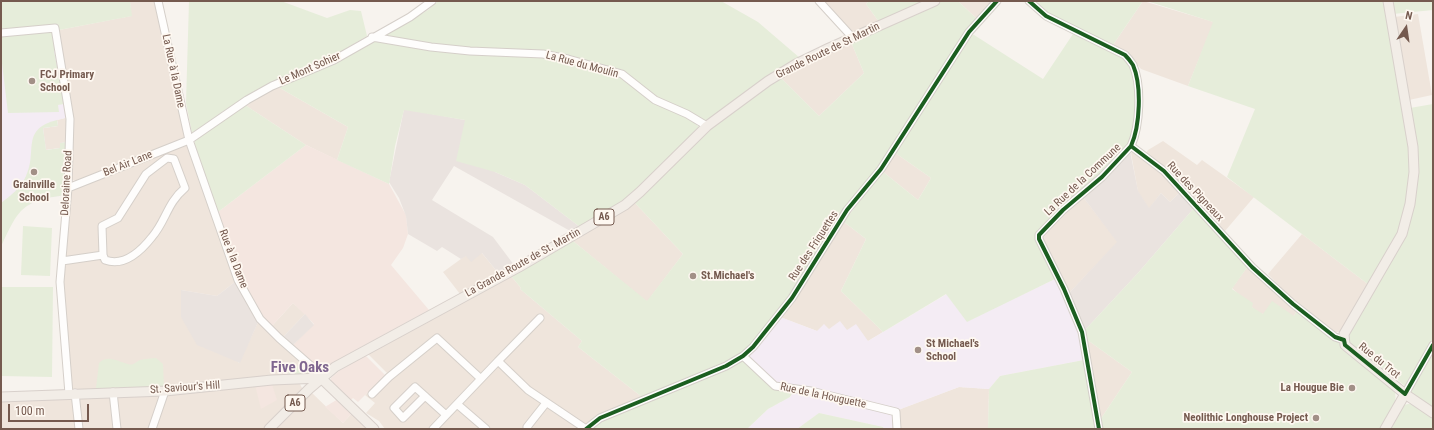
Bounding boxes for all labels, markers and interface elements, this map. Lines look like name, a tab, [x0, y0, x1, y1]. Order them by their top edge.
north arrow	[1386, 8, 1426, 48]
text: N	[1404, 9, 1414, 23]
street label: Grande Route de St Martin	[774, 20, 882, 82]
street label: La Rue à la Dame	[159, 33, 187, 109]
street label: La Rue du Moulin	[544, 49, 620, 81]
street label: Le Mont Sohier	[277, 50, 343, 88]
place label: FCJ Primary School	[40, 68, 94, 94]
marker: FCJ Primary School	[27, 76, 37, 86]
street label: La Rue de la Commune	[1042, 141, 1124, 219]
street label: Bel Air Lane	[101, 148, 155, 180]
street label: Deloraine Road	[59, 150, 75, 216]
street label: Rue des Pigneaux	[1164, 159, 1226, 225]
marker: Grainville School	[29, 167, 39, 177]
place label: Grainville School	[13, 178, 55, 204]
road number: A6	[594, 209, 614, 225]
street label: Rue des Friquettes	[786, 209, 842, 283]
street label: La Grande Route de St. Martin	[463, 226, 583, 300]
street label: Rue à la Dame	[216, 228, 250, 290]
place label: St.Michael's	[701, 269, 755, 283]
marker: St.Michael's	[688, 271, 698, 281]
place label: St Michael's School	[926, 337, 979, 363]
street label: Rue du Trot	[1356, 340, 1402, 382]
marker: St Michael's School	[913, 345, 923, 355]
district label: Five Oaks	[271, 359, 329, 377]
street label: St. Saviour's Hill	[150, 379, 220, 397]
street label: Rue de la Houguette	[779, 380, 867, 412]
place label: La Hougue Bie	[1280, 381, 1344, 395]
marker: La Hougue Bie	[1347, 383, 1357, 393]
road number: A6	[285, 395, 305, 411]
scale bar	[10, 396, 91, 422]
text: 100 m	[15, 404, 45, 418]
place label: Neolithic Longhouse Project	[1183, 411, 1308, 425]
marker: Neolithic Longhouse Project	[1311, 413, 1321, 423]

